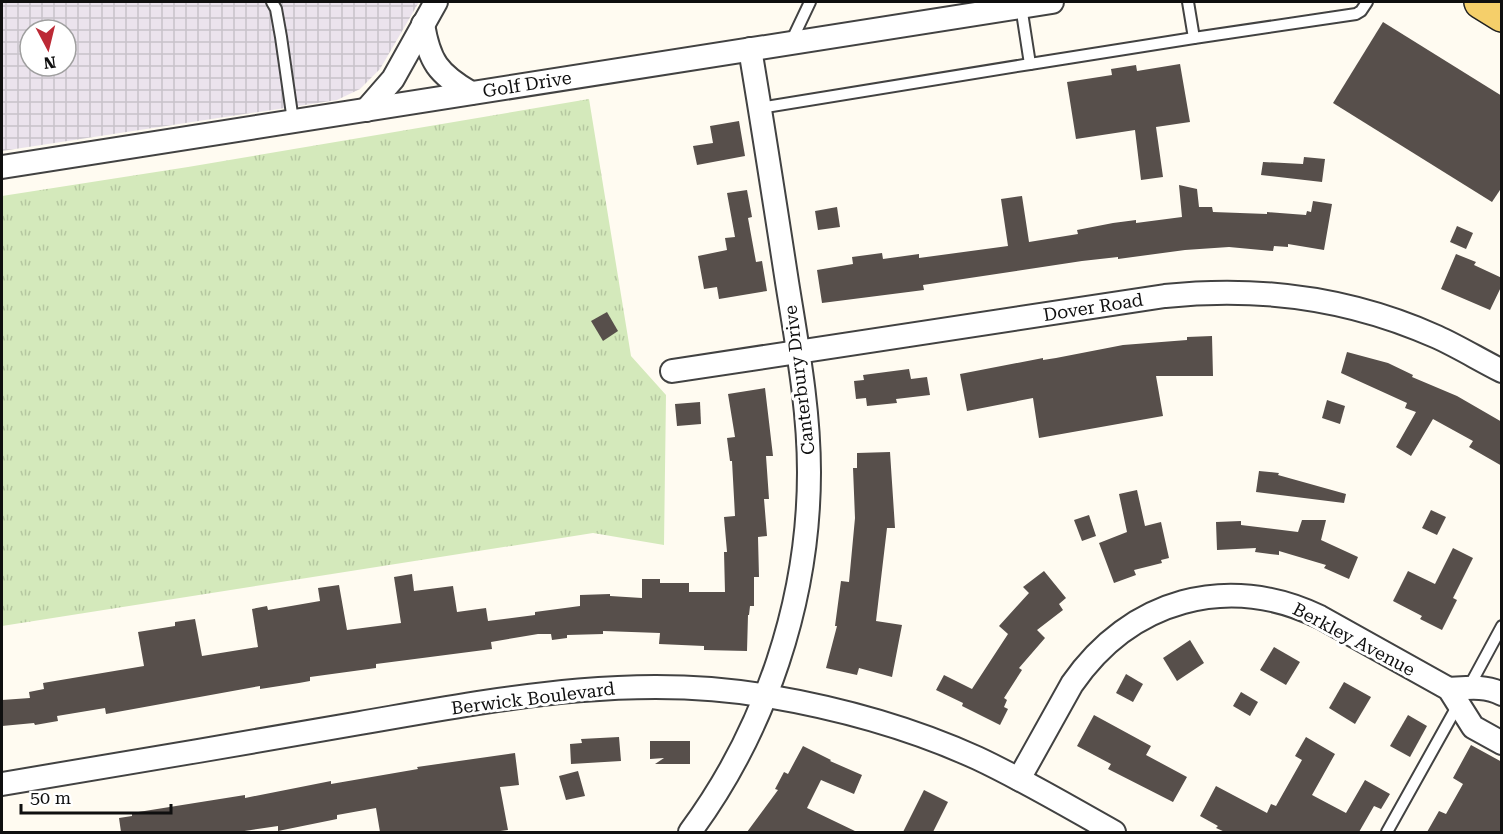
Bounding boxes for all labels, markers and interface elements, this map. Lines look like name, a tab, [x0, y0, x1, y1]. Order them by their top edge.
north arrow	[18, 18, 78, 78]
text: N	[42, 52, 57, 73]
street label: Golf Drive	[481, 67, 573, 101]
street label: Dover Road	[1042, 289, 1145, 325]
street label: Canterbury Drive	[779, 304, 819, 456]
street label: Berkley Avenue	[1289, 598, 1419, 680]
street label: Berwick Boulevard	[450, 677, 616, 718]
scale bar	[21, 777, 171, 815]
text: 50 m	[30, 787, 71, 808]

